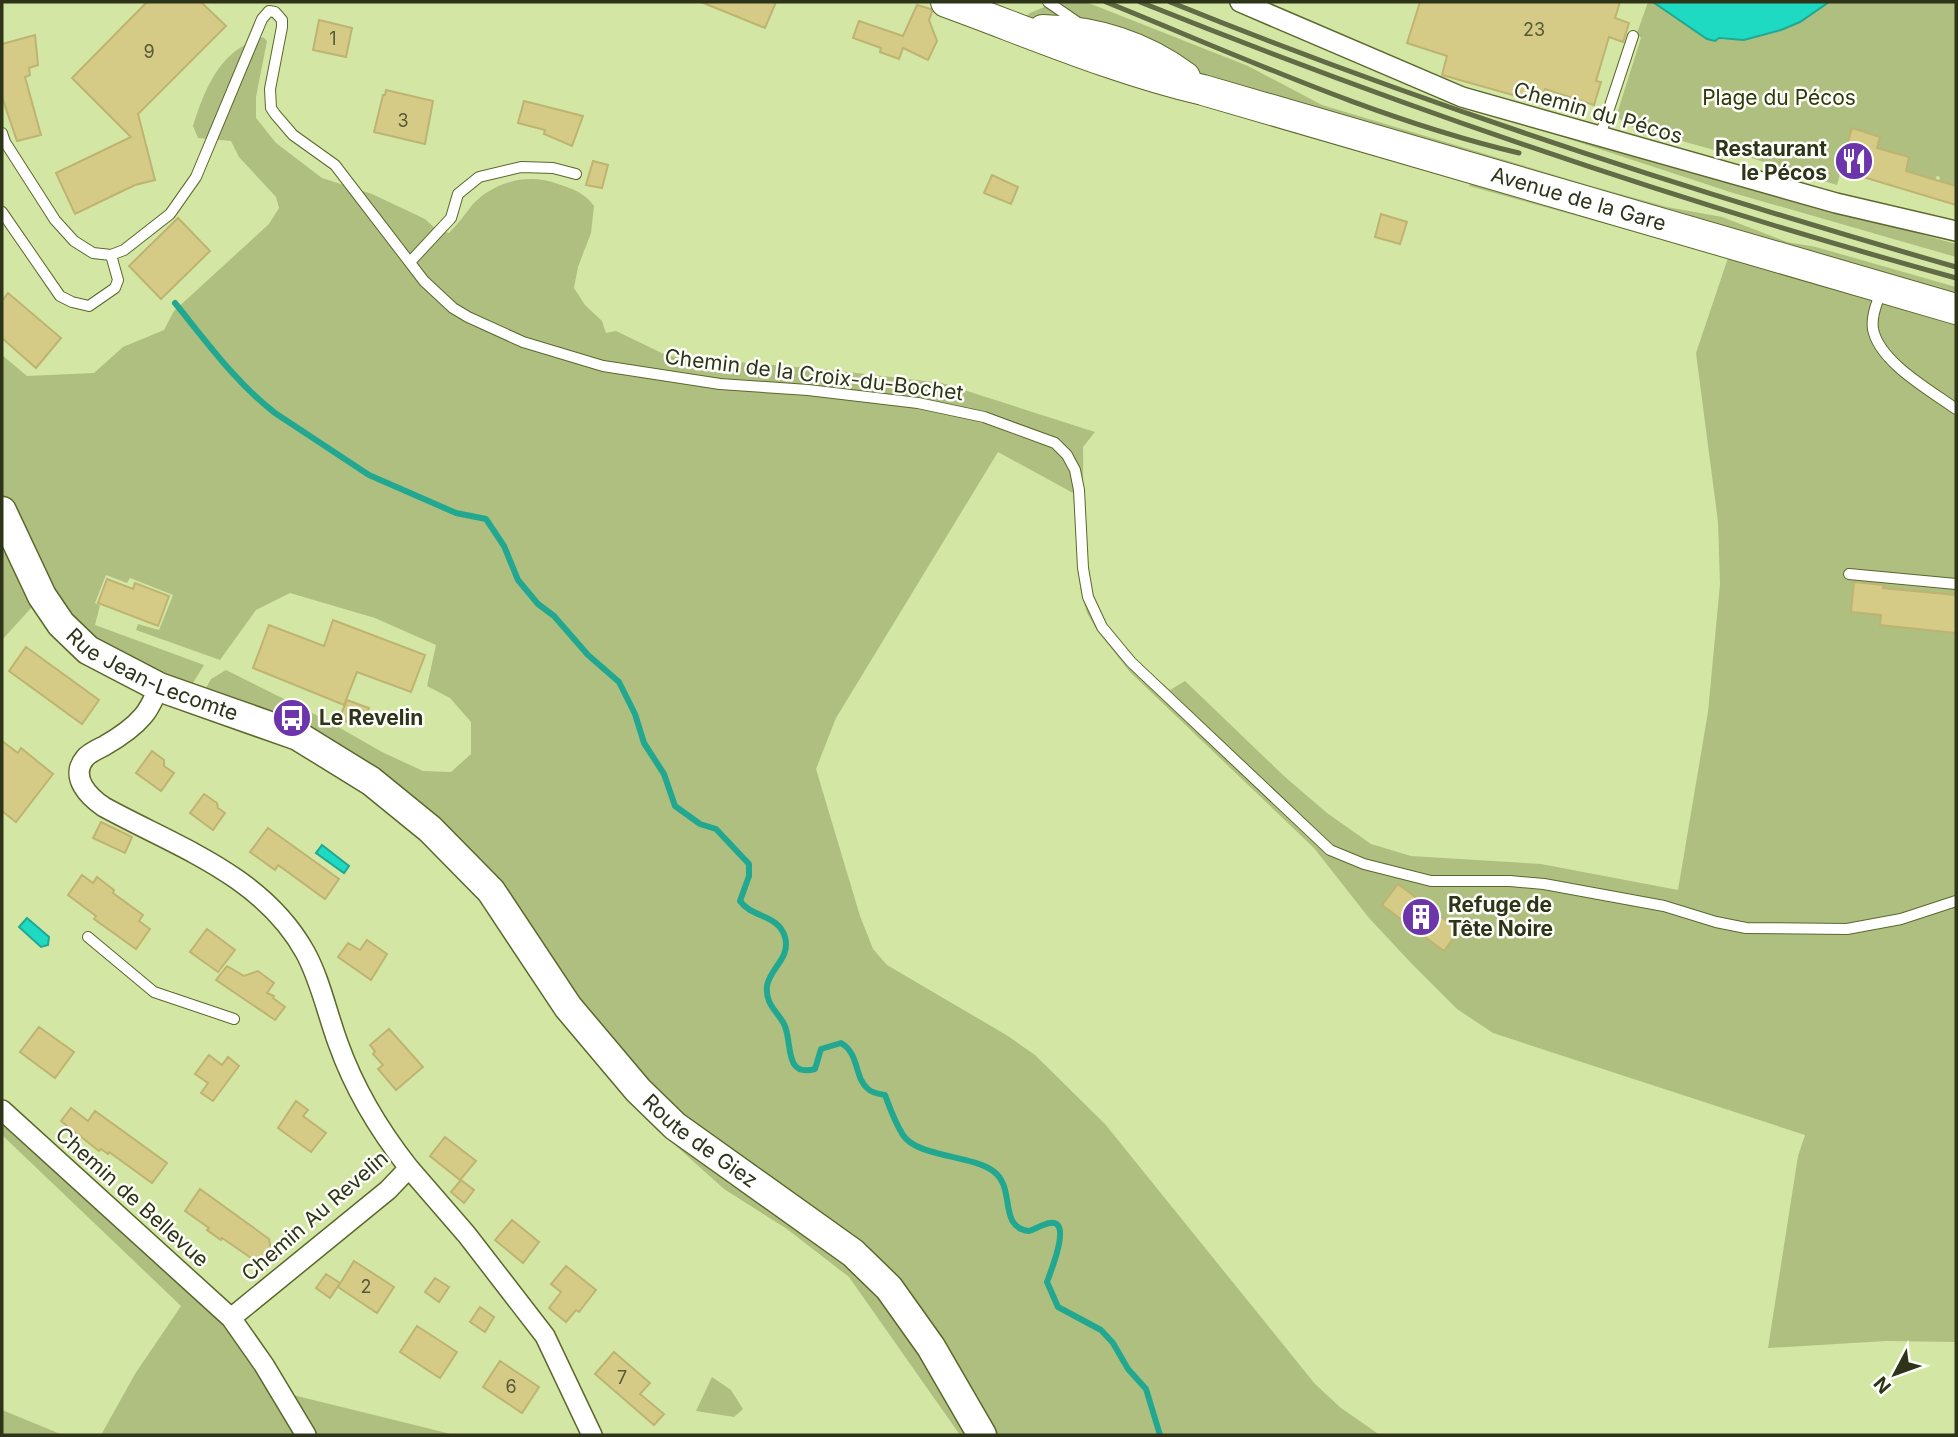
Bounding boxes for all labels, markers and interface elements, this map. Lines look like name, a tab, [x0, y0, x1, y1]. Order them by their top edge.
house number: 23	[1523, 19, 1545, 40]
house number: 1	[329, 28, 337, 49]
house number: 9	[143, 41, 155, 62]
street label: Chemin du Pécos	[1511, 76, 1685, 149]
park label: Plage du Pécos	[1702, 85, 1856, 110]
house number: 3	[397, 110, 409, 131]
place label: Restaurant le Pécos	[1715, 136, 1827, 185]
restaurant icon: Restaurant le Pécos	[1833, 140, 1875, 182]
street label: Avenue de la Gare	[1488, 162, 1669, 236]
street label: Chemin de la Croix-du-Bochet	[663, 344, 965, 405]
street label: Rue Jean-Lecomte	[61, 623, 242, 726]
bus stop icon: Le Revelin	[271, 697, 313, 739]
place label: Le Revelin	[319, 705, 423, 730]
place label: Refuge de Tête Noire	[1448, 892, 1553, 941]
building icon: Refuge de Tête Noire	[1400, 896, 1442, 938]
street label: Route de Giez	[638, 1089, 763, 1193]
street label: Chemin de Bellevue	[51, 1121, 214, 1272]
street label: Chemin Au Revelin	[236, 1145, 393, 1286]
house number: 2	[361, 1276, 371, 1297]
north arrow	[1860, 1339, 1930, 1409]
house number: 7	[617, 1367, 627, 1388]
text: N	[1869, 1372, 1896, 1398]
house number: 6	[505, 1376, 517, 1397]

